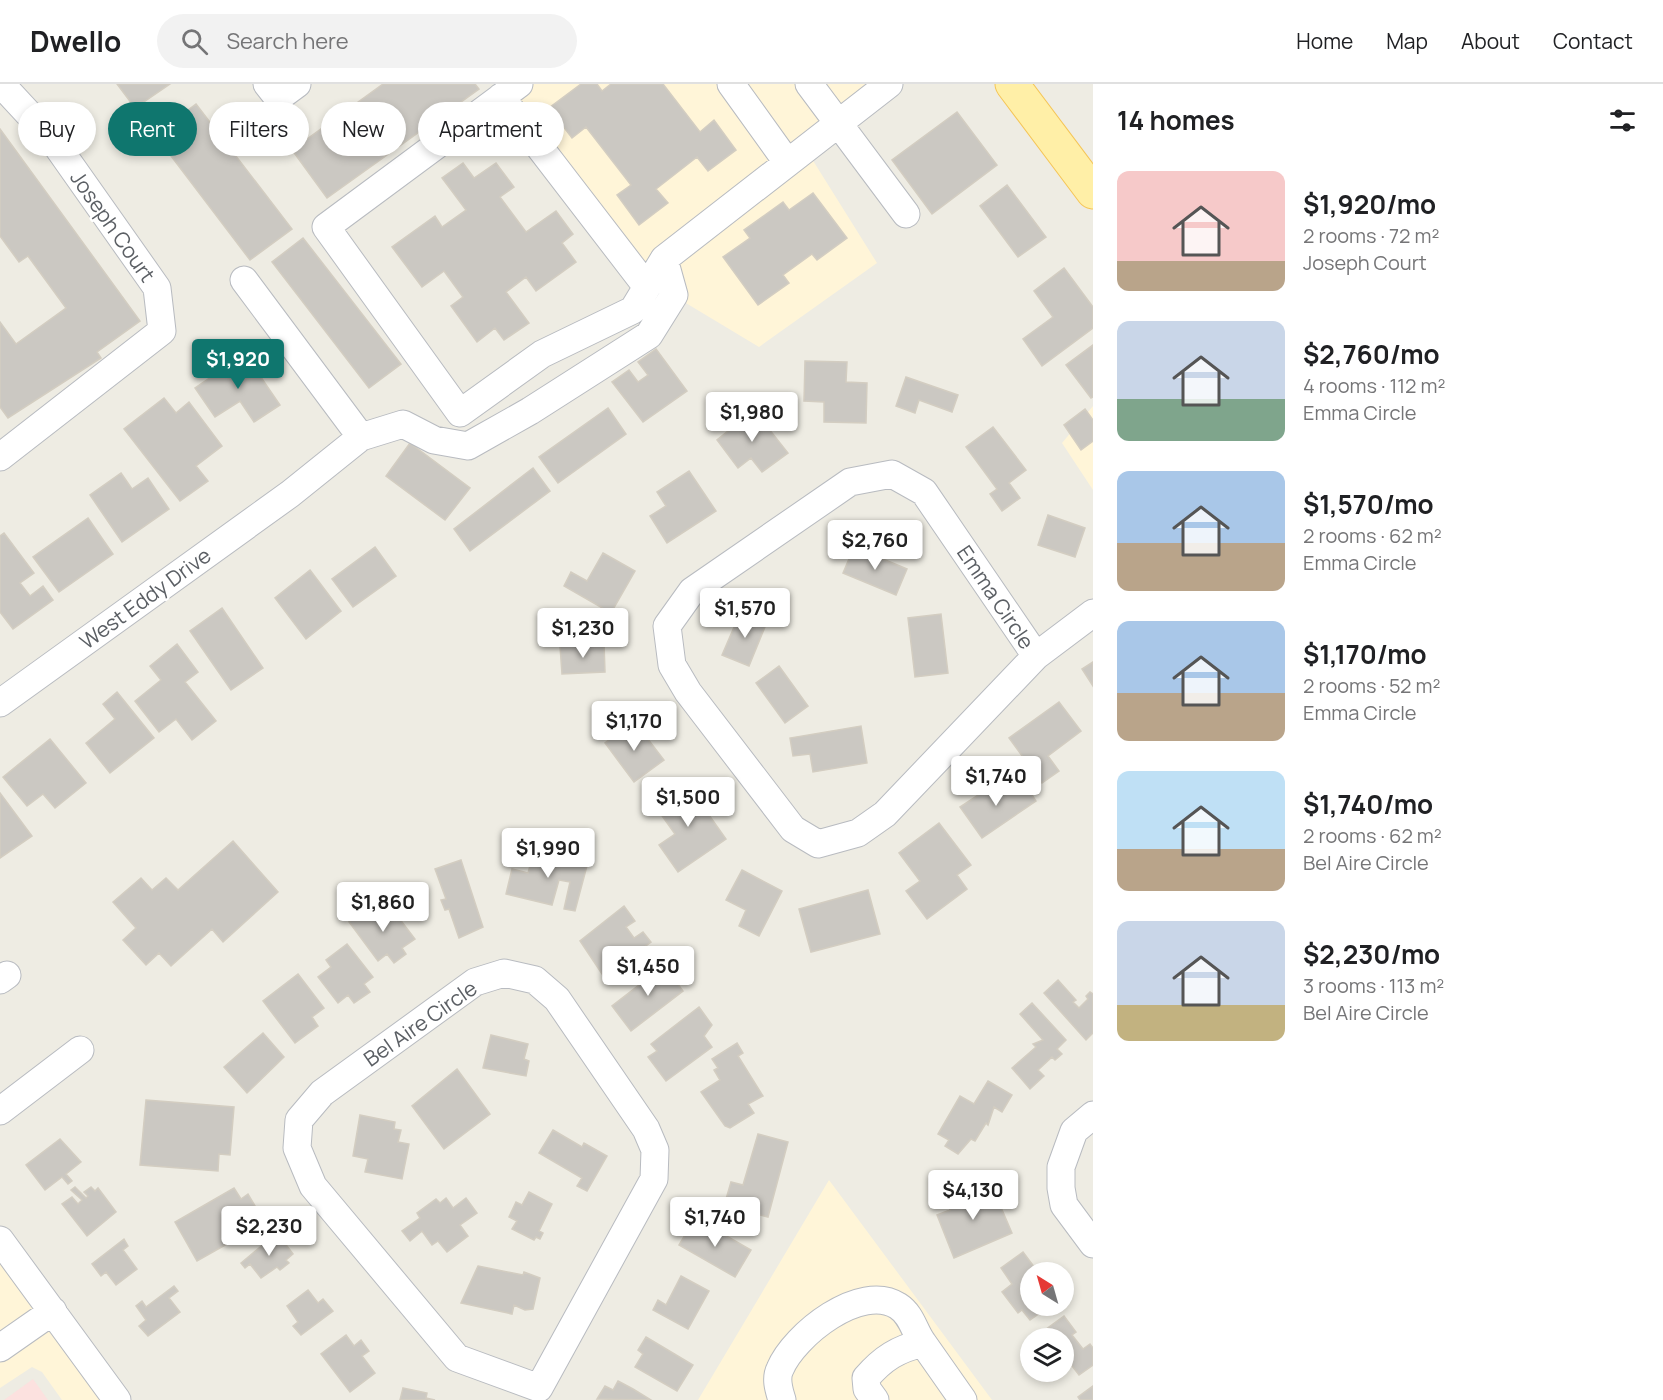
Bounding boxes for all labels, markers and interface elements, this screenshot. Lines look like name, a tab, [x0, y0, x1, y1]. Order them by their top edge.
search box	[157, 14, 577, 68]
text: Dwello	[30, 22, 121, 60]
icon: search	[178, 25, 211, 58]
text: Search here	[226, 26, 349, 56]
text: Home	[1296, 27, 1353, 55]
text: Map	[1386, 27, 1428, 55]
text: About	[1461, 27, 1520, 55]
text: Contact	[1553, 27, 1633, 55]
chip: Buy	[18, 102, 96, 156]
chip: Rent	[108, 102, 197, 156]
chip: Filters	[209, 102, 309, 156]
chip: New	[321, 102, 406, 156]
chip: Apartment	[418, 102, 564, 156]
text: 14 homes	[1117, 102, 1235, 138]
icon: filters	[1606, 104, 1639, 137]
street label: Joseph Court	[64, 165, 162, 287]
text: $1,920/mo	[1303, 186, 1436, 222]
icon: home	[1165, 195, 1237, 267]
text: 2 rooms · 72 m²	[1303, 222, 1439, 249]
text: Joseph Court	[1303, 249, 1427, 276]
text: $2,760/mo	[1303, 336, 1440, 372]
pin: $1,920	[189, 339, 287, 390]
text: $1,920	[206, 345, 270, 372]
icon: home	[1165, 345, 1237, 417]
text: 4 rooms · 112 m²	[1303, 372, 1445, 399]
pin: $1,980	[703, 392, 801, 443]
text: $1,980	[720, 398, 784, 425]
text: Emma Circle	[1303, 399, 1417, 426]
text: $1,570/mo	[1303, 486, 1434, 522]
icon: home	[1165, 495, 1237, 567]
pin: $2,760	[826, 520, 924, 571]
text: 2 rooms · 62 m²	[1303, 522, 1442, 549]
text: $2,760	[842, 526, 908, 553]
street label: Emma Circle	[951, 540, 1041, 654]
street label: West Eddy Drive	[74, 541, 216, 655]
text: Emma Circle	[1303, 549, 1417, 576]
pin: $1,570	[696, 588, 794, 639]
text: $1,570	[714, 594, 776, 621]
pin: $1,230	[534, 608, 632, 659]
text: $1,230	[551, 614, 615, 641]
text: $1,170/mo	[1303, 636, 1427, 672]
icon: home	[1165, 645, 1237, 717]
text: 2 rooms · 52 m²	[1303, 672, 1440, 699]
text: Emma Circle	[1303, 699, 1417, 726]
pin: $1,170	[585, 701, 683, 752]
text: $1,170	[606, 707, 662, 734]
pin: $1,740	[947, 756, 1045, 807]
text: $1,740	[965, 762, 1027, 789]
pin: $1,500	[639, 777, 737, 828]
text: $1,500	[656, 783, 720, 810]
text: $1,740/mo	[1303, 786, 1433, 822]
icon: home	[1165, 795, 1237, 867]
text: 2 rooms · 62 m²	[1303, 822, 1442, 849]
pin: $1,990	[499, 828, 597, 879]
text: $1,990	[516, 834, 580, 861]
text: Bel Aire Circle	[1303, 849, 1429, 876]
pin: $1,860	[334, 882, 432, 933]
text: $1,860	[351, 888, 415, 915]
text: $2,230/mo	[1303, 936, 1440, 972]
icon: home	[1165, 945, 1237, 1017]
pin: $1,450	[599, 946, 697, 997]
text: $1,450	[616, 952, 680, 979]
text: 3 rooms · 113 m²	[1303, 972, 1444, 999]
street label: Bel Aire Circle	[358, 974, 482, 1072]
text: Bel Aire Circle	[1303, 999, 1429, 1026]
pin: $4,130	[924, 1170, 1022, 1221]
text: $4,130	[942, 1176, 1004, 1203]
pin: $1,740	[666, 1197, 764, 1248]
text: $1,740	[684, 1203, 746, 1230]
pin: $2,230	[220, 1206, 318, 1257]
text: $2,230	[235, 1212, 303, 1239]
north arrow	[1020, 1262, 1074, 1316]
map controls	[1020, 1262, 1074, 1382]
button: layers	[1020, 1328, 1074, 1382]

